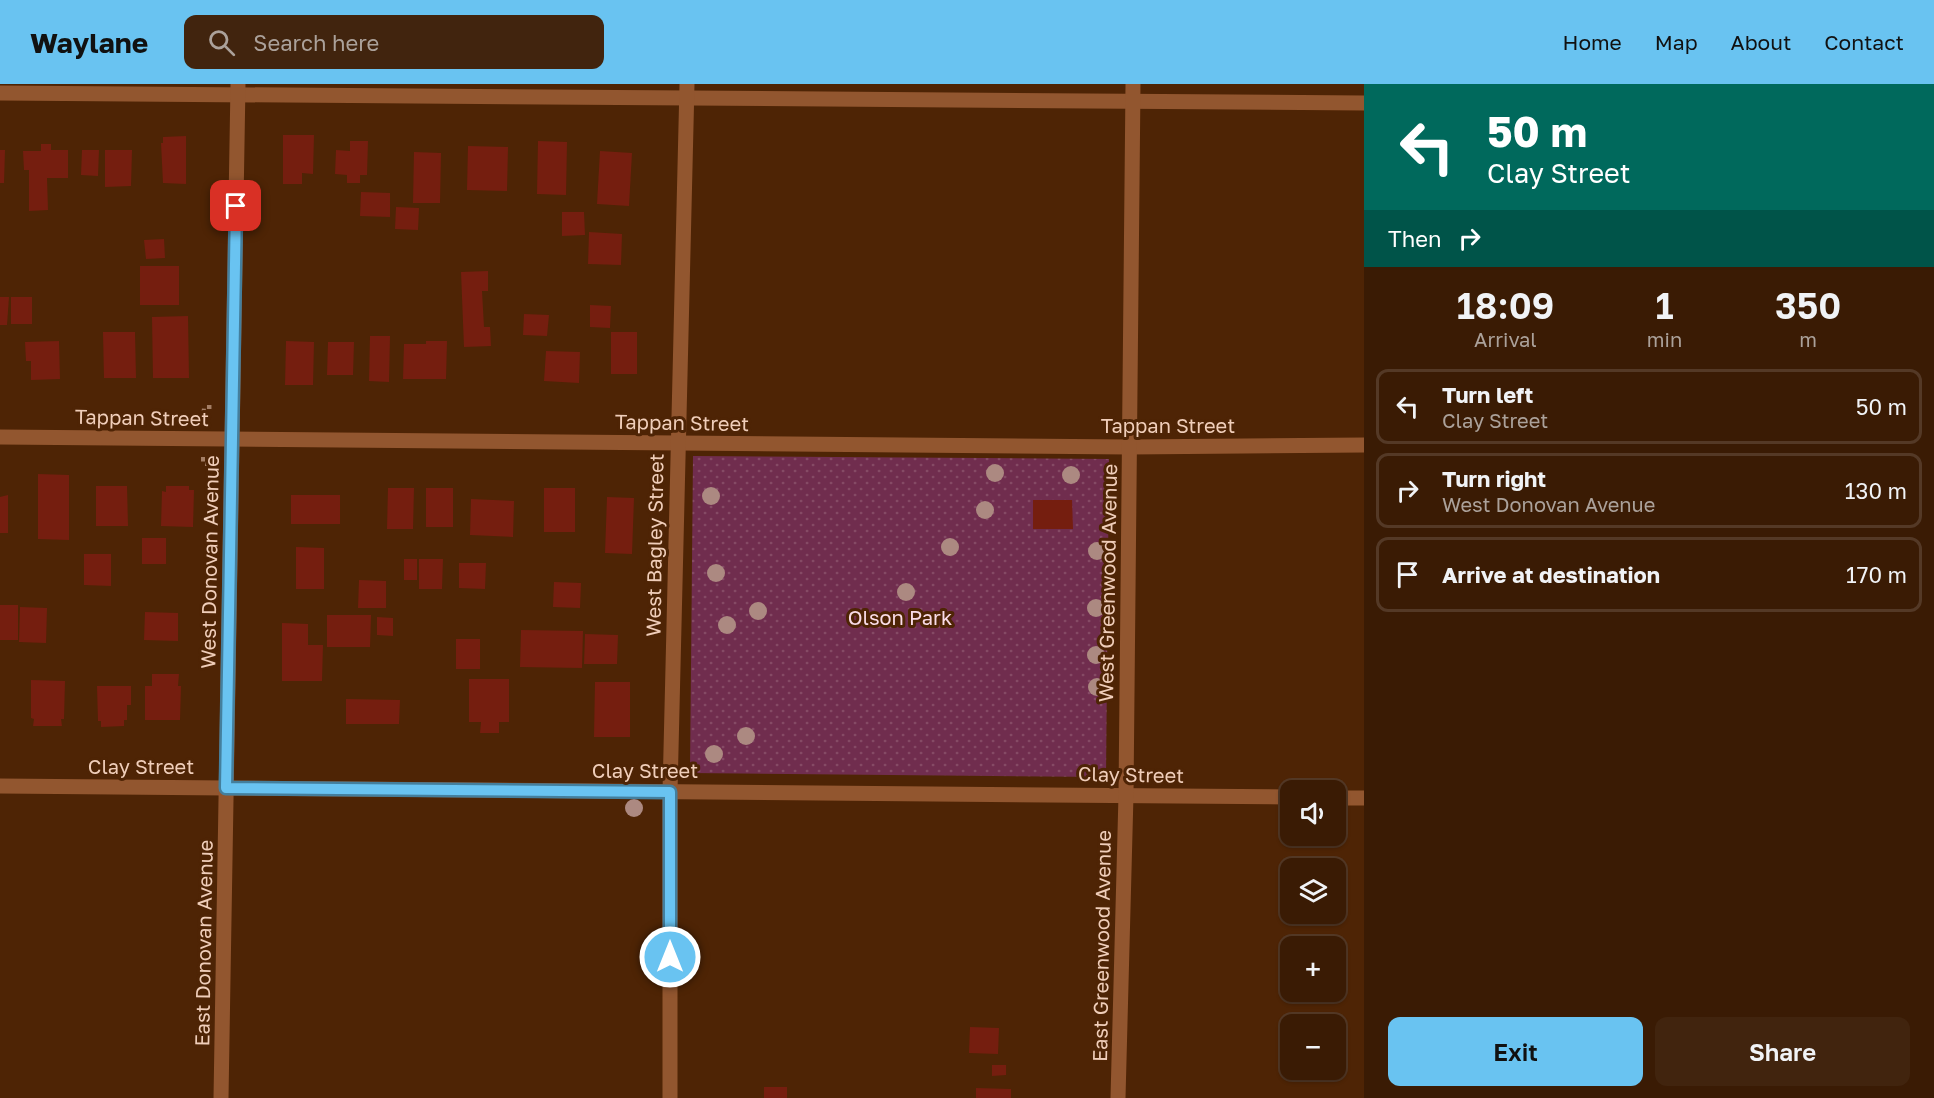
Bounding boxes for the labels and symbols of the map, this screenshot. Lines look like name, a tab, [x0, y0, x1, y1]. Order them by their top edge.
pin	[210, 180, 261, 231]
street label: Tappan Street	[75, 404, 209, 430]
street label: Tappan Street	[615, 409, 749, 435]
street label: Tappan Street	[1101, 413, 1235, 437]
street label: West Bagley Street	[640, 453, 668, 637]
street label: West Donovan Avenue	[195, 455, 223, 669]
street label: West Greenwood Avenue	[1093, 464, 1121, 702]
park label: Olson Park	[848, 605, 952, 629]
street label: Clay Street	[88, 754, 194, 778]
street label: Clay Street	[592, 758, 698, 782]
street label: Clay Street	[1078, 761, 1184, 787]
street label: East Greenwood Avenue	[1087, 830, 1115, 1062]
street label: East Donovan Avenue	[189, 840, 217, 1046]
position arrow	[638, 925, 702, 989]

